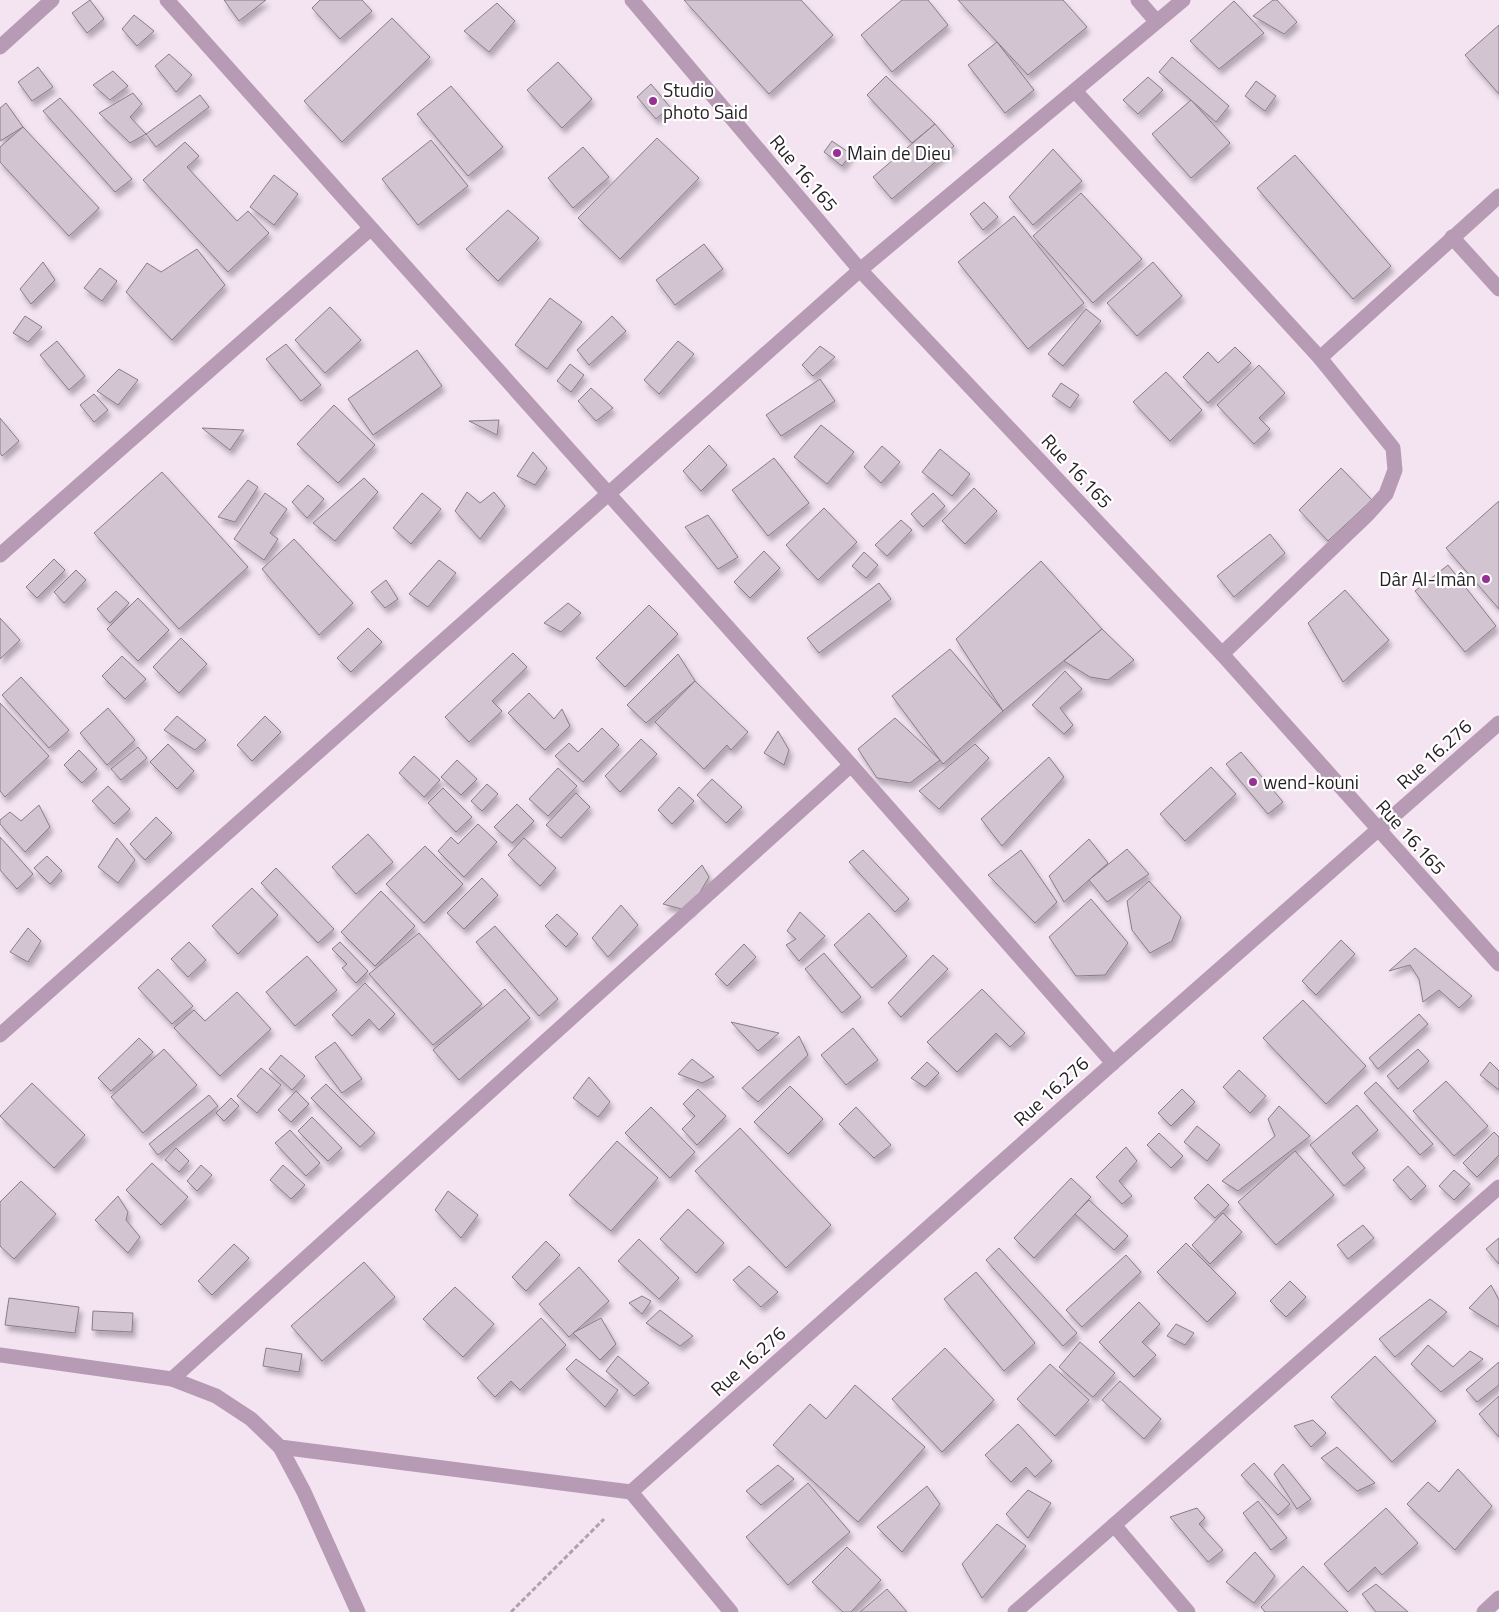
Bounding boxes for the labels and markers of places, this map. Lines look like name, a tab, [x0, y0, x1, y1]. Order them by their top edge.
place label: Studio photo Said	[663, 75, 748, 126]
marker: Studio photo Said	[647, 95, 659, 107]
place label: Main de Dieu	[847, 138, 951, 167]
marker: Main de Dieu	[831, 147, 843, 159]
place label: Dâr Al-Imân	[1379, 564, 1476, 593]
marker: Dâr Al-Imân	[1480, 573, 1492, 585]
place label: wend-kouni	[1263, 767, 1359, 796]
marker: wend-kouni	[1247, 776, 1259, 788]

